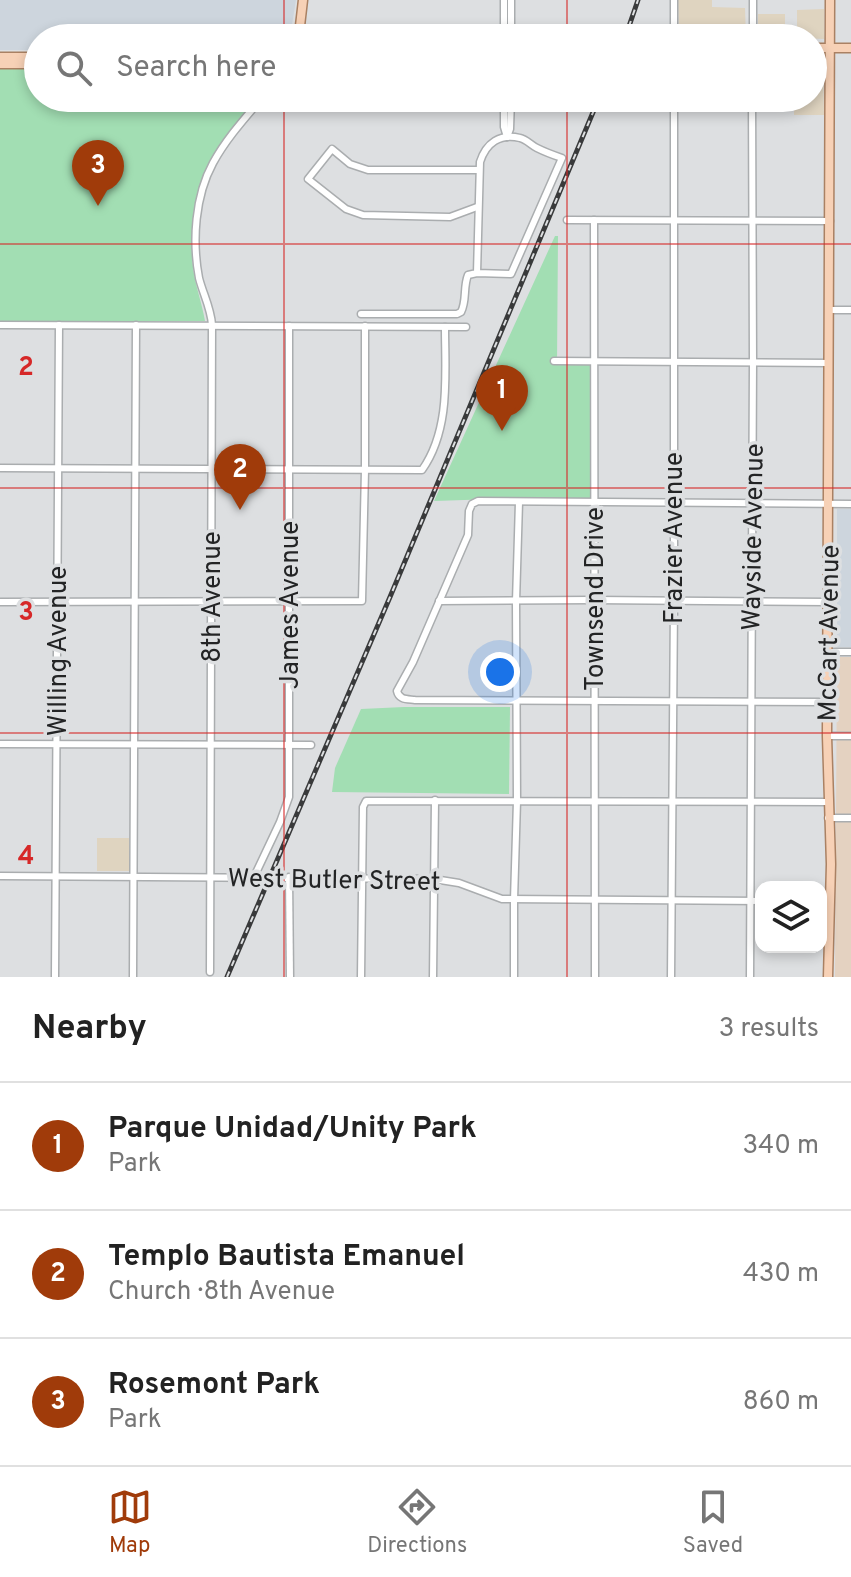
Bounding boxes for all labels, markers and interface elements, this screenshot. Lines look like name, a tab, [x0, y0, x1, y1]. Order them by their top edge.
search box	[24, 24, 827, 112]
icon: search	[52, 46, 96, 90]
text: Search here	[116, 50, 276, 87]
pin: 3	[72, 140, 124, 206]
text: 2	[18, 352, 34, 385]
pin: 1	[476, 365, 528, 431]
street label: Wayside Avenue	[736, 443, 773, 631]
pin: 2	[214, 444, 266, 510]
street label: Frazier Avenue	[659, 452, 692, 624]
street label: Townsend Drive	[580, 507, 613, 691]
street label: James Avenue	[275, 521, 308, 689]
street label: 8th Avenue	[197, 531, 230, 663]
street label: McCart Avenue	[812, 544, 849, 722]
street label: Willing Avenue	[43, 566, 76, 736]
text: 3	[18, 597, 34, 630]
your location	[480, 652, 520, 692]
text: 4	[18, 841, 34, 874]
street label: West Butler Street	[227, 863, 441, 900]
map controls	[755, 881, 827, 953]
button: layers	[755, 881, 827, 953]
text: Nearby	[32, 1008, 147, 1051]
text: 3 results	[719, 1013, 819, 1046]
text: Parque Unidad/Unity Park	[108, 1111, 477, 1148]
text: 1	[53, 1130, 63, 1163]
text: 340 m	[742, 1130, 819, 1163]
text: Park	[108, 1148, 162, 1181]
text: Templo Bautista Emanuel	[108, 1239, 465, 1276]
text: 2	[50, 1258, 66, 1291]
text: 430 m	[743, 1258, 819, 1291]
text: Church · 8th Avenue	[108, 1276, 335, 1309]
text: Rosemont Park	[108, 1367, 320, 1404]
text: 3	[50, 1386, 66, 1419]
text: 860 m	[743, 1386, 819, 1419]
text: Park	[108, 1404, 162, 1437]
tab: Map	[108, 1485, 152, 1560]
tab: Directions	[367, 1485, 467, 1560]
tab: Saved	[683, 1485, 743, 1560]

